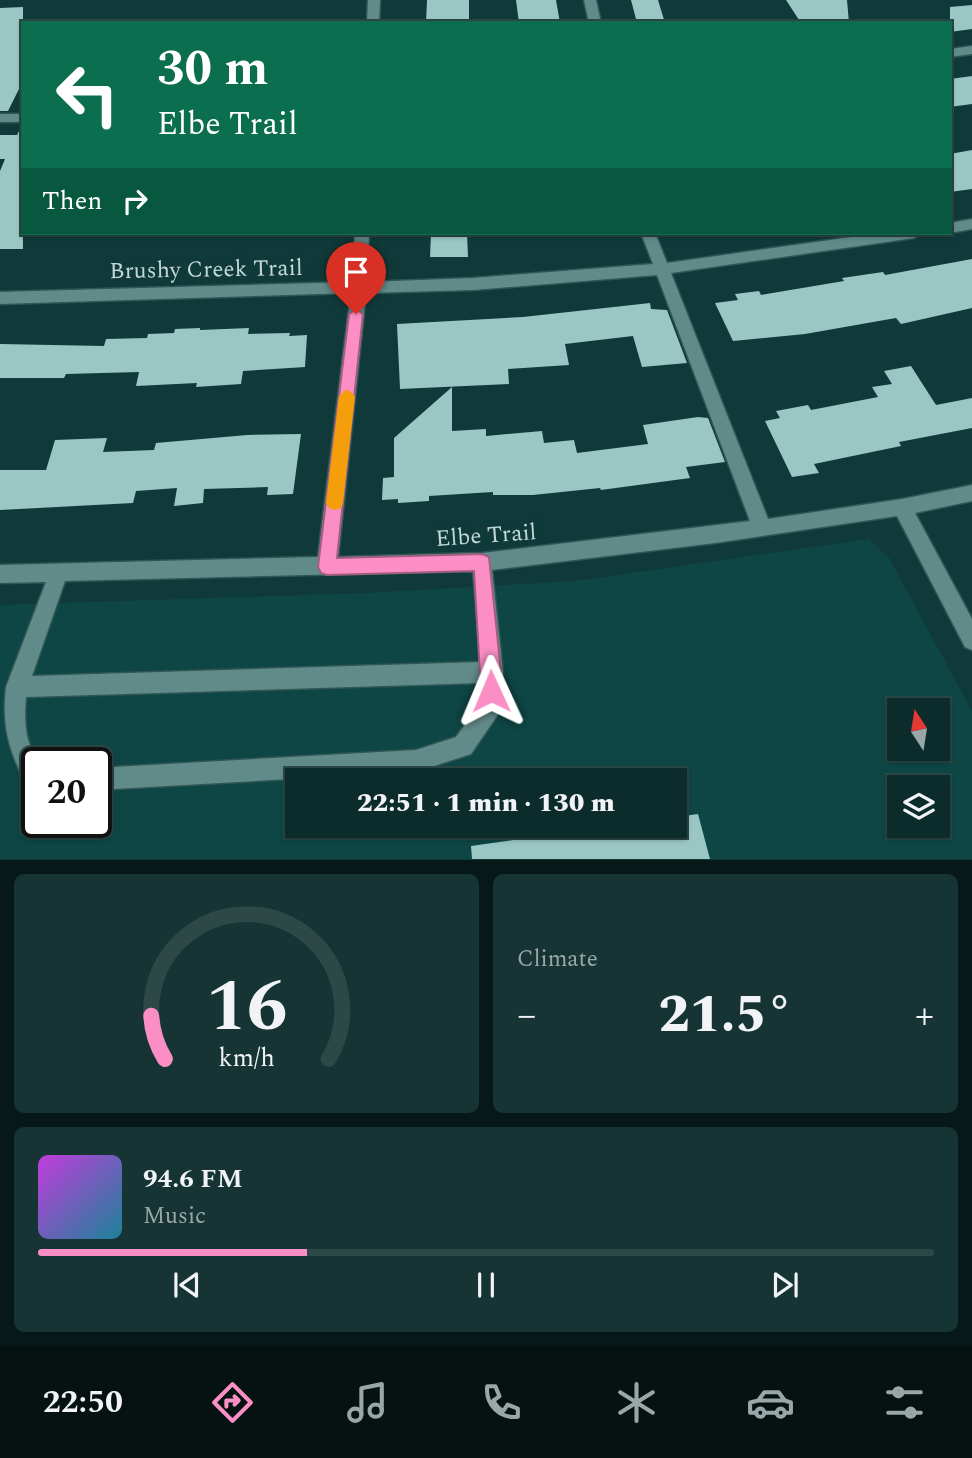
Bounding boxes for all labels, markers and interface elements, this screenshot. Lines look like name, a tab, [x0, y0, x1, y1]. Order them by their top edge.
text: 30 m	[157, 32, 268, 107]
icon: left	[42, 49, 133, 140]
text: Elbe Trail	[157, 100, 298, 149]
text: Then	[42, 181, 102, 221]
icon: right	[116, 182, 154, 220]
pin	[326, 242, 386, 314]
street label: Brushy Creek Trail	[109, 251, 303, 289]
icon: arrive	[337, 253, 375, 291]
street label: Elbe Trail	[434, 515, 538, 557]
position arrow	[454, 654, 528, 728]
north arrow	[887, 698, 950, 761]
map controls	[887, 698, 950, 838]
speed limit sign: 20	[21, 747, 112, 838]
button: layers	[887, 775, 950, 838]
text: 22:51 · 1 min · 130 m	[357, 783, 615, 823]
text: Climate	[517, 942, 598, 977]
text: 16	[206, 953, 287, 1064]
text: 21.5°	[658, 976, 793, 1055]
text: −	[517, 987, 536, 1045]
text: +	[915, 987, 934, 1045]
text: km/h	[218, 1040, 275, 1078]
text: 94.6 FM	[143, 1159, 243, 1199]
text: Music	[143, 1199, 206, 1234]
icon: previous	[168, 1266, 206, 1304]
icon: pause	[467, 1266, 505, 1304]
icon: next	[766, 1266, 804, 1304]
text: 22:50	[43, 1378, 123, 1427]
icon: directions	[208, 1378, 257, 1427]
icon: music	[343, 1378, 392, 1427]
icon: phone	[477, 1378, 526, 1427]
icon: climate	[612, 1378, 661, 1427]
icon: car	[746, 1378, 795, 1427]
icon: filters	[880, 1378, 929, 1427]

